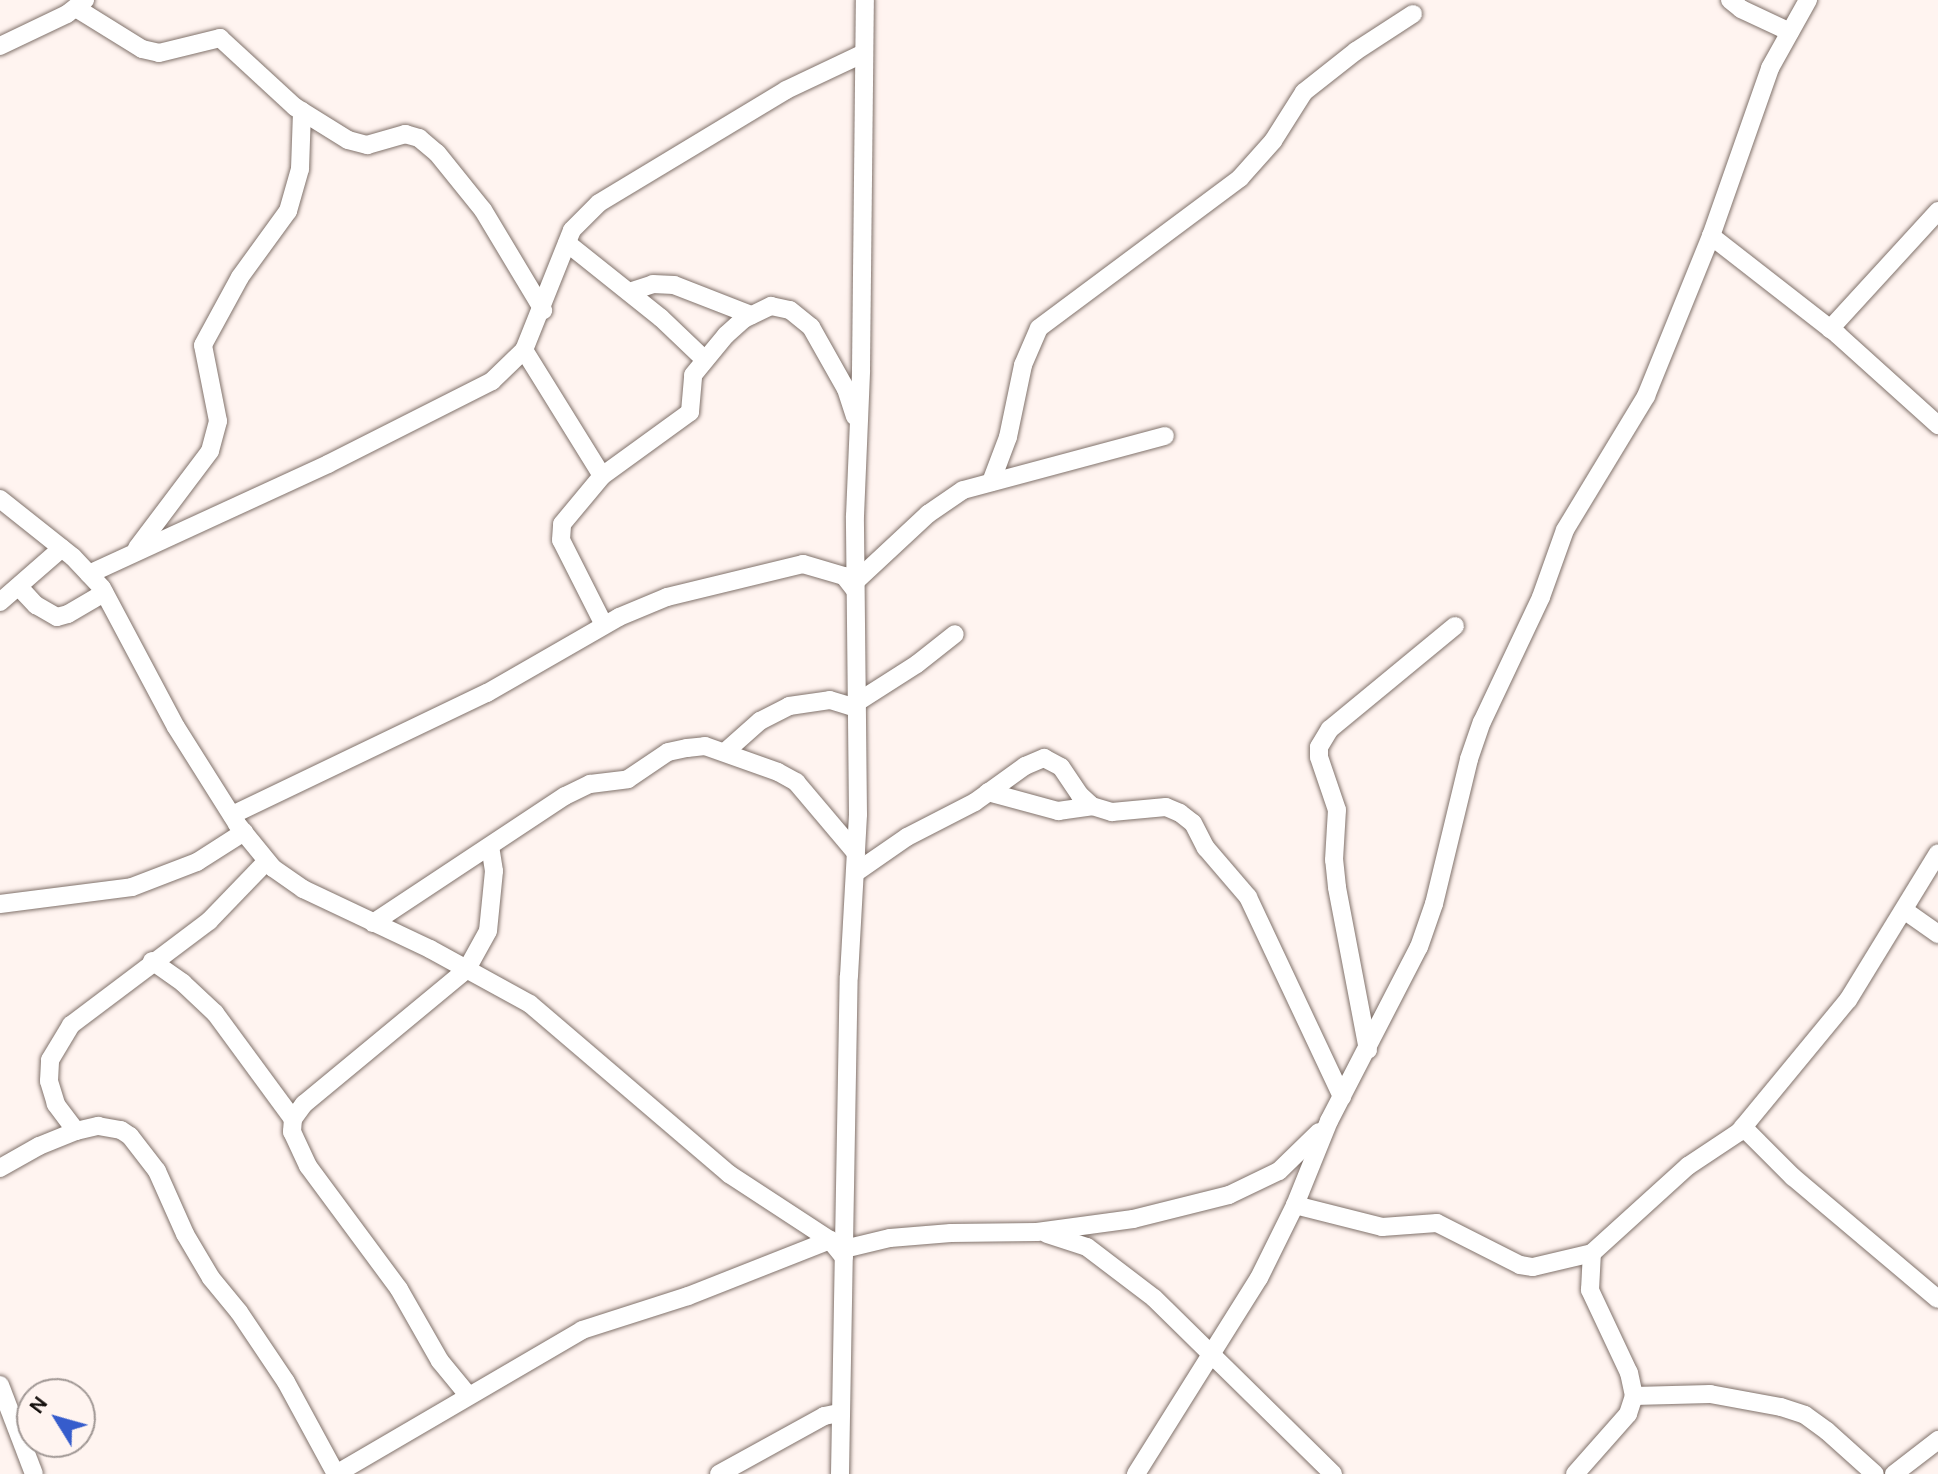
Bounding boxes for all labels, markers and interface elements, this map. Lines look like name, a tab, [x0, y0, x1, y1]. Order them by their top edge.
north arrow	[16, 1378, 96, 1458]
text: N	[23, 1391, 54, 1419]

